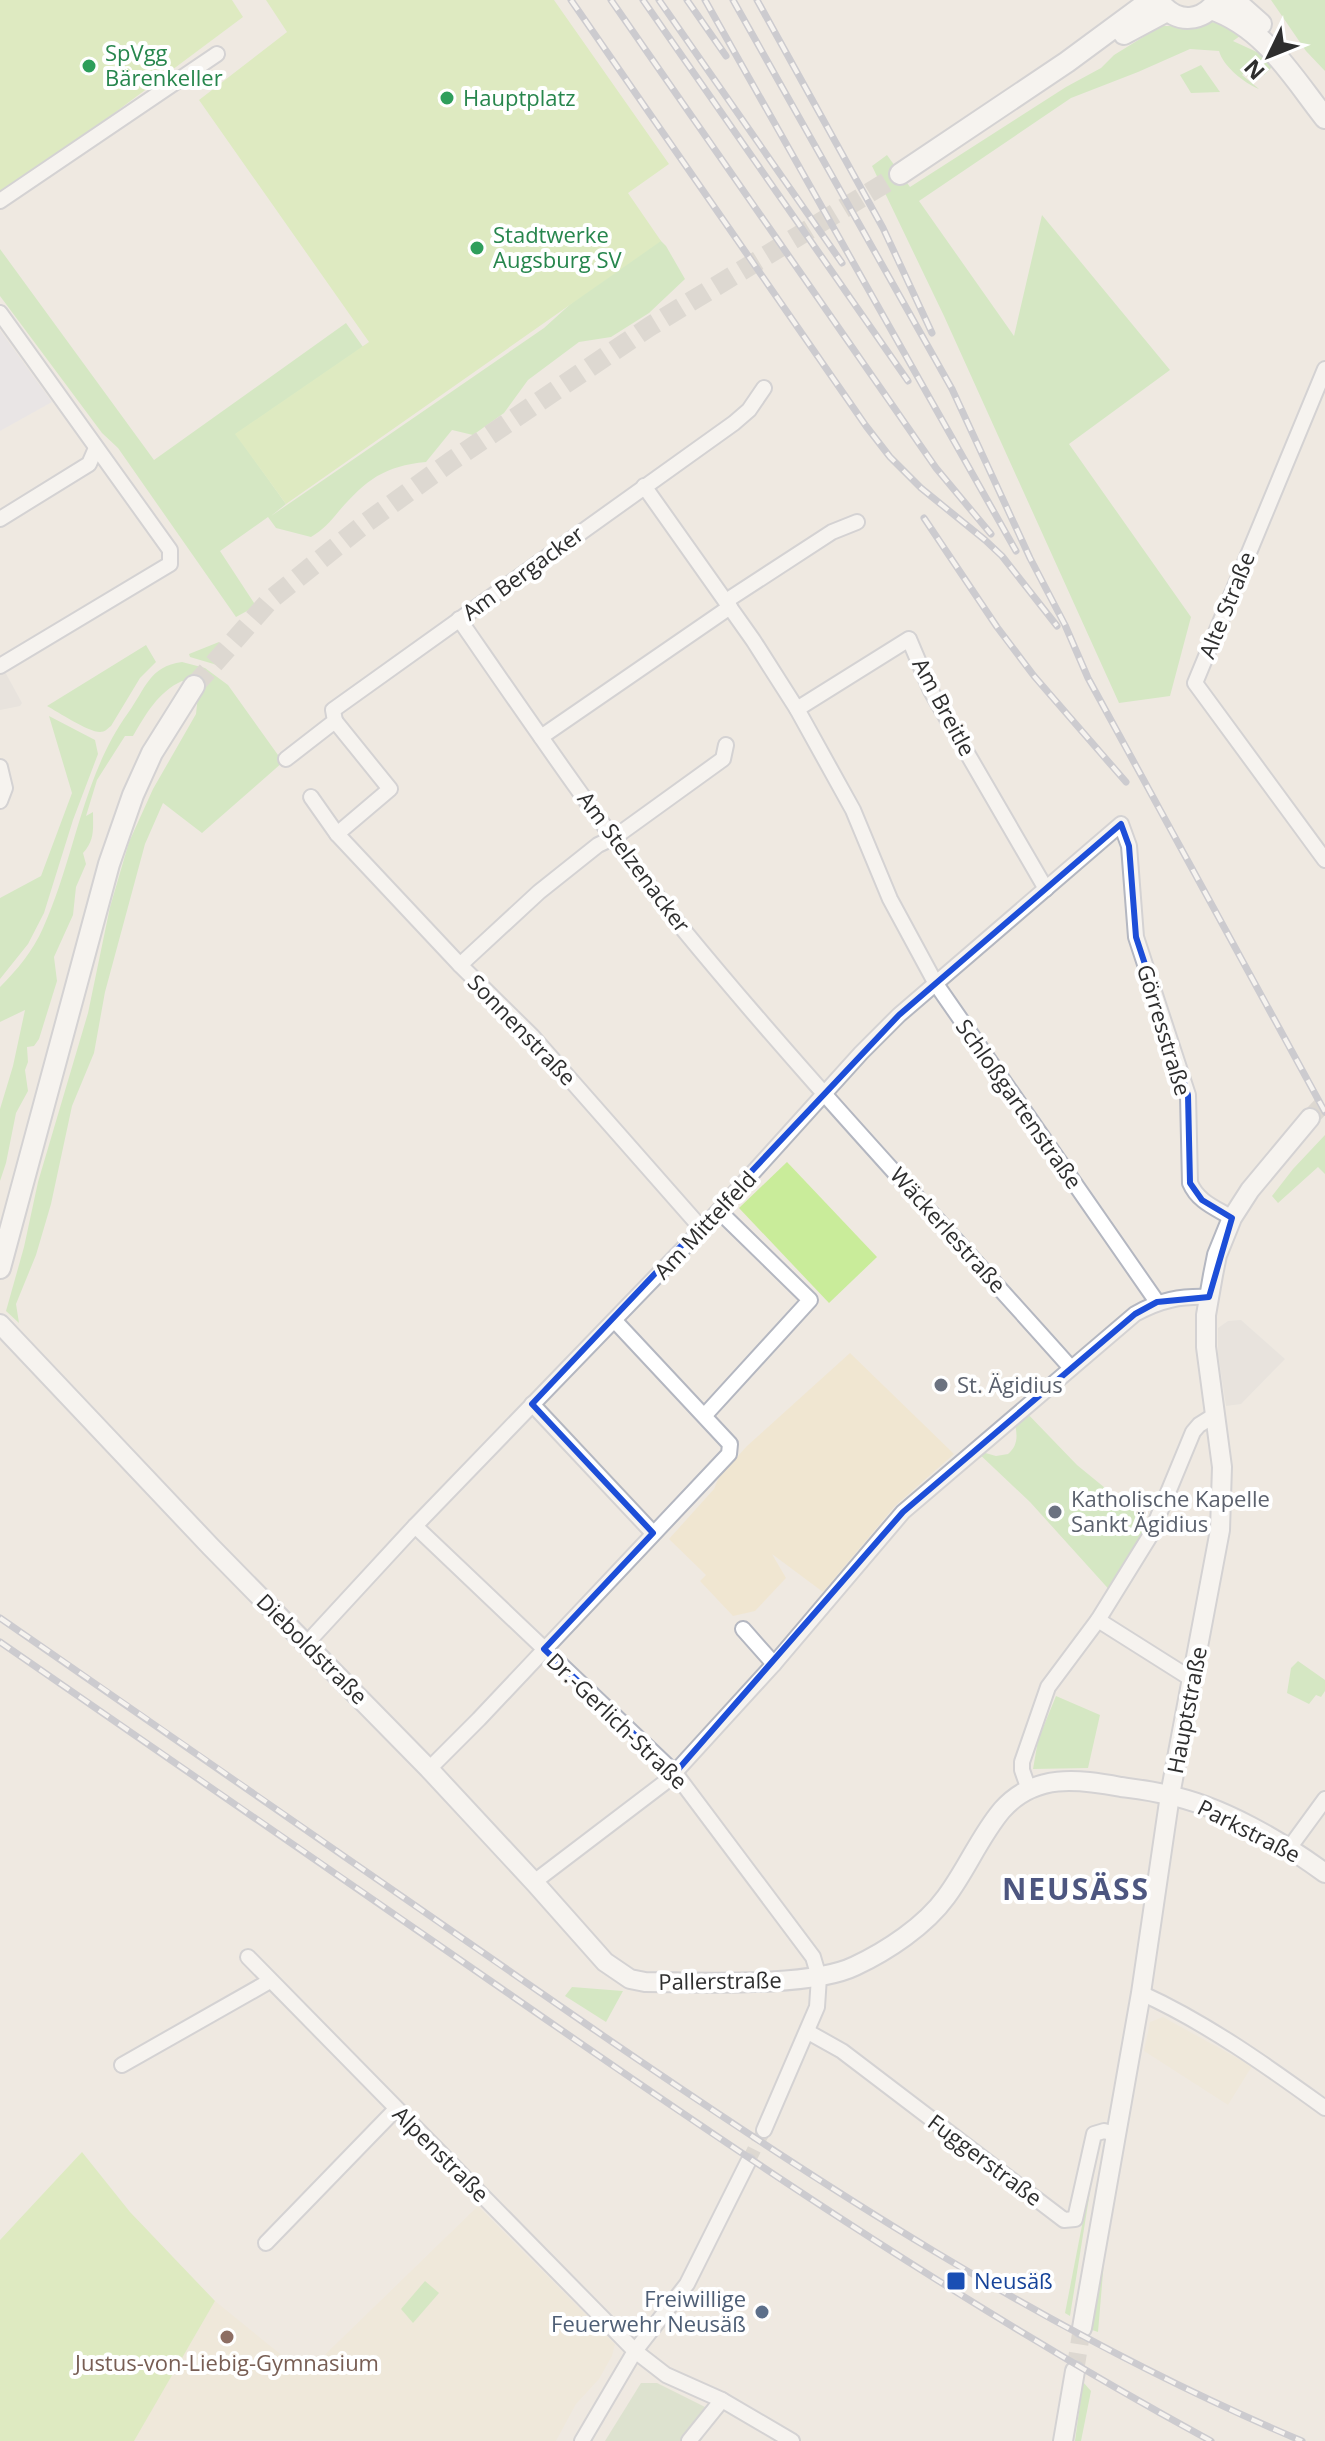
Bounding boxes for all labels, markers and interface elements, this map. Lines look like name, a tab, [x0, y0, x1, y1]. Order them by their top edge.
north arrow	[1229, 16, 1309, 96]
place label: SpVgg Bärenkeller	[105, 37, 223, 92]
text: N	[1237, 54, 1271, 87]
marker: SpVgg Bärenkeller	[80, 57, 98, 75]
place label: Hauptplatz	[463, 82, 576, 112]
marker: Hauptplatz	[438, 89, 456, 107]
place label: Stadtwerke Augsburg SV	[493, 219, 623, 274]
marker: Stadtwerke Augsburg SV	[468, 239, 486, 257]
street label: Am Bergacker	[456, 518, 589, 626]
street label: Alte Straße	[1191, 547, 1261, 662]
street label: Am Breitle	[907, 652, 983, 761]
street label: Am Stelzenacker	[572, 785, 698, 938]
street label: Görresstraße	[1131, 960, 1199, 1099]
street label: Sonnenstraße	[462, 967, 583, 1091]
street label: Schloßgartenstraße	[950, 1012, 1090, 1194]
street label: Wäckerlestraße	[884, 1160, 1013, 1299]
street label: Am Mittelfeld	[646, 1164, 762, 1285]
place label: St. Ägidius	[957, 1369, 1063, 1399]
marker: St. Ägidius	[932, 1376, 950, 1394]
place label: Katholische Kapelle Sankt Ägidius	[1071, 1483, 1270, 1538]
marker: Katholische Kapelle Sankt Ägidius	[1046, 1503, 1064, 1521]
street label: Dieboldstraße	[251, 1586, 375, 1710]
street label: Hauptstraße	[1159, 1644, 1213, 1776]
street label: Dr.-Gerlich-Straße	[541, 1645, 694, 1795]
street label: Parkstraße	[1193, 1791, 1306, 1869]
district label: NEUSÄSS	[1002, 1868, 1150, 1909]
street label: Pallerstraße	[658, 1964, 782, 1996]
street label: Alpenstraße	[387, 2099, 496, 2208]
street label: Fuggerstraße	[922, 2106, 1049, 2212]
place label: Neusäß	[974, 2265, 1053, 2295]
marker: Neusäß	[945, 2270, 967, 2292]
place label: Freiwillige Feuerwehr Neusäß	[551, 2283, 746, 2338]
marker: Freiwillige Feuerwehr Neusäß	[753, 2303, 771, 2321]
marker: Justus-von-Liebig-Gymnasium	[218, 2328, 236, 2346]
place label: Justus-von-Liebig-Gymnasium	[73, 2347, 379, 2377]

